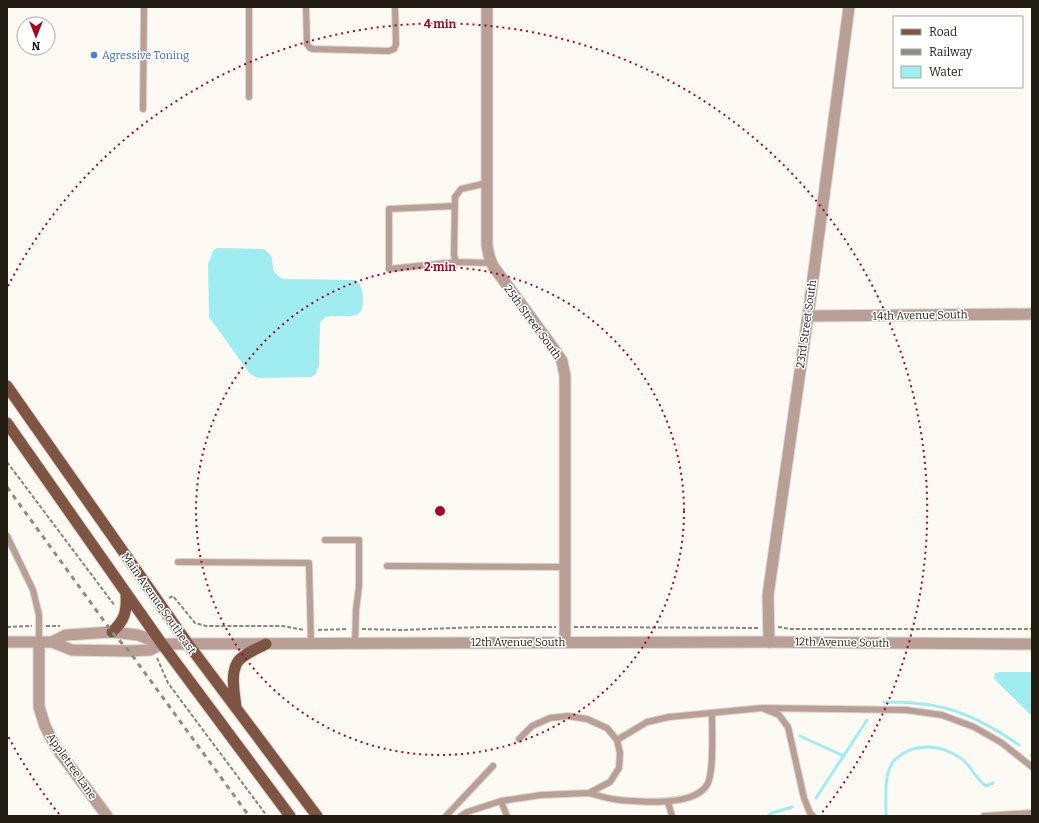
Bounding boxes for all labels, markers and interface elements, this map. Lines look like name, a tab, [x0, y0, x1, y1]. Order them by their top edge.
north arrow	[16, 16, 56, 56]
legend	[893, 16, 1023, 88]
text: 4 min	[424, 17, 456, 31]
text: Road	[929, 25, 957, 39]
text: N	[31, 39, 40, 52]
text: Railway	[929, 45, 973, 59]
place label: Agressive Toning	[102, 49, 189, 62]
marker: Agressive Toning	[89, 50, 99, 60]
text: Water	[929, 65, 964, 79]
text: 2 min	[424, 260, 456, 274]
street label: 23rd Street South	[794, 279, 819, 369]
street label: 25th Street South	[501, 283, 564, 362]
street label: 14th Avenue South	[872, 308, 968, 323]
centre of rings	[433, 504, 447, 518]
street label: Main Avenue Southeast	[119, 550, 198, 656]
street label: 12th Avenue South	[795, 635, 890, 650]
street label: 12th Avenue South	[471, 636, 565, 649]
street label: Appletree Lane	[44, 731, 99, 802]

